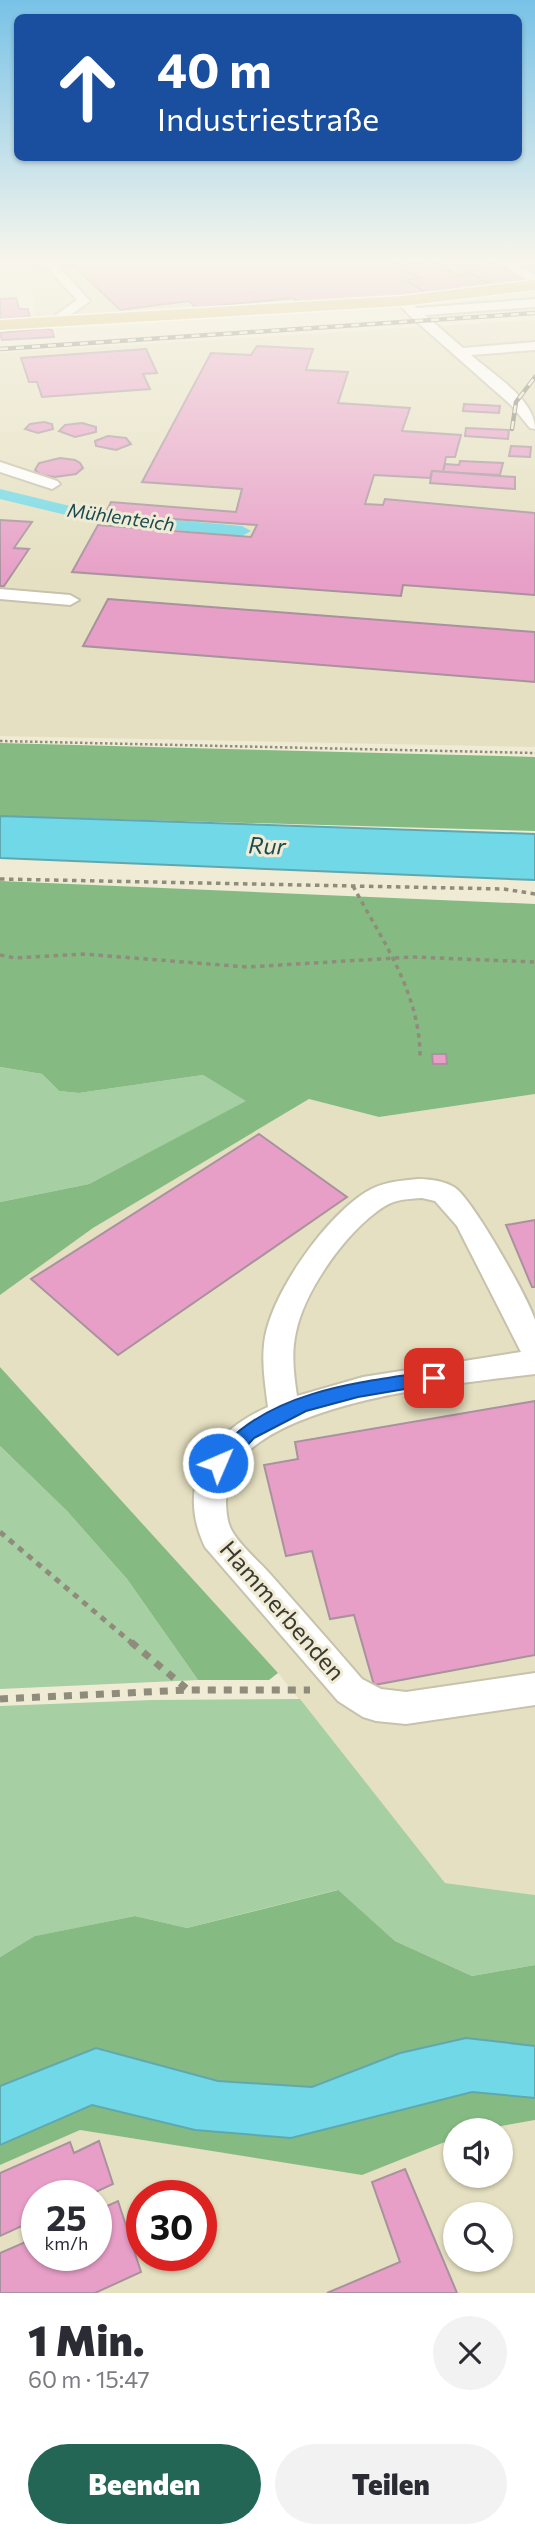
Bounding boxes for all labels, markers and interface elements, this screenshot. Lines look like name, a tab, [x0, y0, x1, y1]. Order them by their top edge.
text: 40 m	[157, 38, 272, 98]
icon: ahead	[42, 42, 133, 133]
text: Industriestraße	[157, 98, 379, 138]
water label: Mühlenteich	[66, 498, 176, 535]
water label: Rur	[248, 830, 287, 860]
pin	[404, 1348, 464, 1408]
icon: arrive	[415, 1359, 453, 1397]
position arrow	[181, 1426, 255, 1500]
street label: Hammerbenden	[215, 1534, 352, 1686]
map controls	[443, 2118, 513, 2272]
button: sound	[443, 2118, 513, 2188]
speed limit sign: 30	[126, 2180, 217, 2271]
text: 25	[46, 2195, 87, 2238]
button: search	[443, 2202, 513, 2272]
text: km/h	[45, 2232, 88, 2254]
text: 1 Min.	[28, 2313, 145, 2365]
button: close	[433, 2316, 507, 2390]
text: 60 m · 15:47	[28, 2365, 150, 2393]
button: Beenden	[28, 2444, 261, 2524]
button: Teilen	[275, 2444, 507, 2524]

